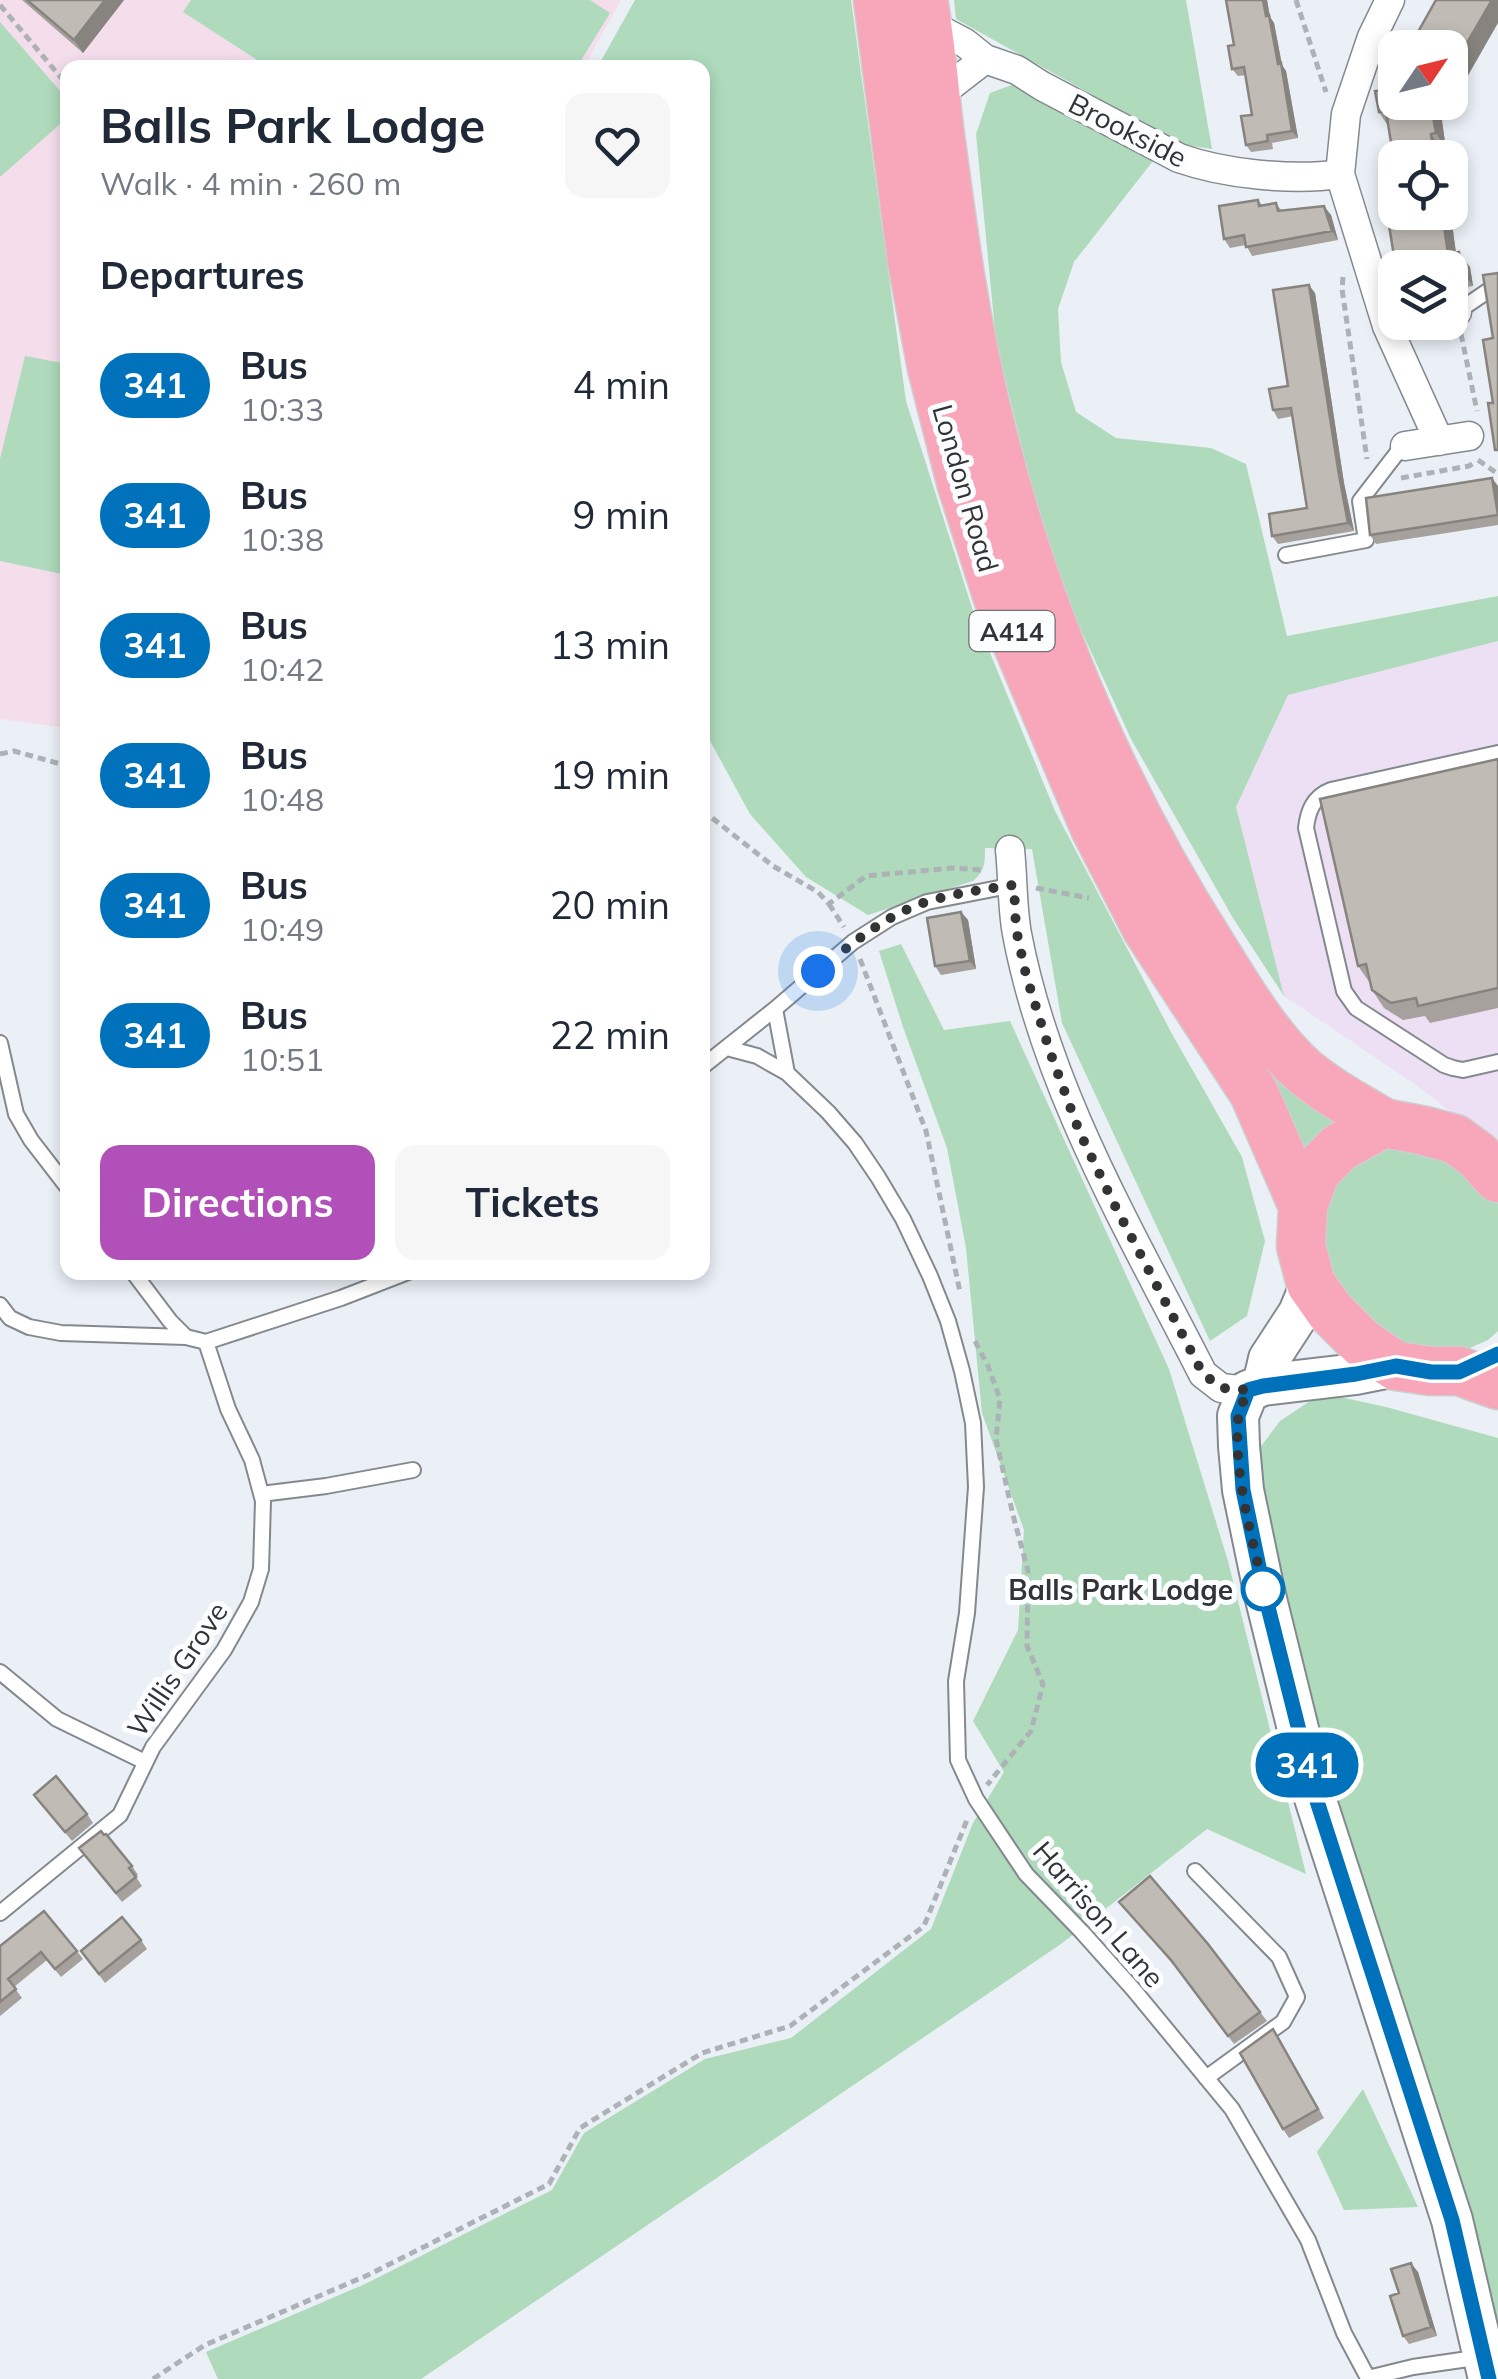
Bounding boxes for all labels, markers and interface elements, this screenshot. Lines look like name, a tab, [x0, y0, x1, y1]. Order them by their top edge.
north arrow	[1378, 30, 1468, 120]
map controls	[1378, 30, 1468, 340]
street label: Brookside	[1063, 85, 1193, 175]
button: heart	[565, 93, 670, 198]
text: Balls Park Lodge	[100, 95, 485, 155]
button: locate	[1378, 140, 1468, 230]
text: Walk · 4 min · 260 m	[100, 163, 401, 203]
button: layers	[1378, 250, 1468, 340]
text: Departures	[100, 251, 304, 299]
text: Bus	[240, 341, 308, 389]
text: 4 min	[573, 361, 670, 409]
text: 341	[123, 363, 187, 407]
text: 10:33	[240, 389, 324, 429]
street label: London Road	[925, 400, 1007, 576]
text: Bus	[240, 471, 308, 519]
text: 9 min	[573, 491, 670, 539]
text: 341	[123, 493, 187, 537]
text: 10:38	[240, 519, 324, 559]
text: Bus	[240, 601, 308, 649]
road number: A414	[970, 611, 1054, 651]
text: 13 min	[550, 621, 670, 669]
text: 341	[123, 623, 187, 667]
text: 10:42	[240, 649, 324, 689]
text: Bus	[240, 731, 308, 779]
text: 19 min	[550, 751, 670, 799]
text: 341	[123, 753, 187, 797]
text: 10:48	[240, 779, 324, 819]
text: Bus	[240, 861, 308, 909]
text: 20 min	[550, 881, 670, 929]
text: 341	[123, 883, 187, 927]
text: 10:49	[240, 909, 324, 949]
your location	[793, 946, 843, 996]
text: Bus	[240, 991, 308, 1039]
text: 22 min	[550, 1011, 670, 1059]
text: 341	[123, 1013, 187, 1057]
text: 10:51	[240, 1039, 324, 1079]
button: Directions	[100, 1145, 375, 1260]
button: Tickets	[395, 1145, 670, 1260]
marker: Balls Park Lodge	[1242, 1568, 1284, 1610]
place label: Balls Park Lodge	[1008, 1572, 1233, 1607]
street label: Willis Grove	[119, 1595, 235, 1743]
line badge: 341	[1250, 1732, 1364, 1798]
text: 341	[1275, 1743, 1339, 1787]
street label: Harrison Lane	[1026, 1834, 1172, 1994]

